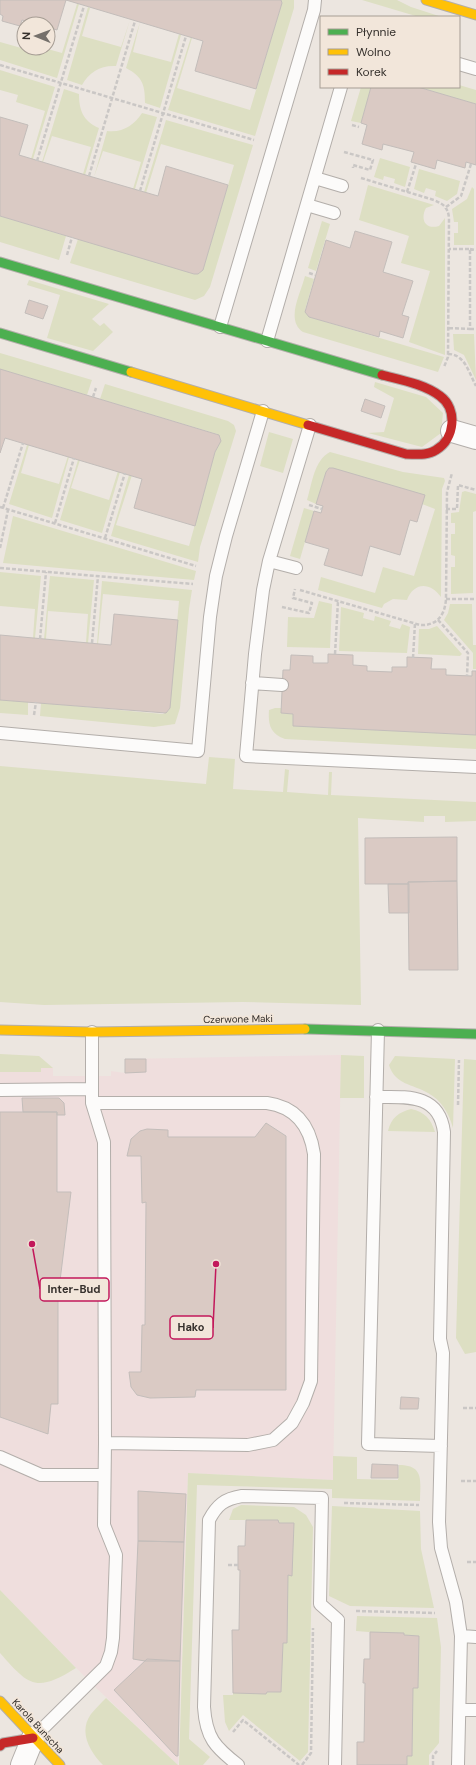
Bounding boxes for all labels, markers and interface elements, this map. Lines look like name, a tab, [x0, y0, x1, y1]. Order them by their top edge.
north arrow	[16, 16, 56, 56]
legend	[320, 16, 460, 88]
text: Płynnie	[356, 24, 396, 40]
text: N	[19, 32, 33, 40]
text: Wolno	[356, 44, 391, 60]
text: Korek	[356, 64, 387, 80]
street label: Czerwone Maki	[203, 1012, 273, 1026]
callout: Inter-Bud	[40, 1278, 109, 1301]
text: Inter-Bud	[48, 1282, 100, 1296]
callout: Hako	[170, 1316, 213, 1339]
text: Hako	[178, 1320, 205, 1334]
street label: Karola Bunscha	[9, 1696, 67, 1756]

